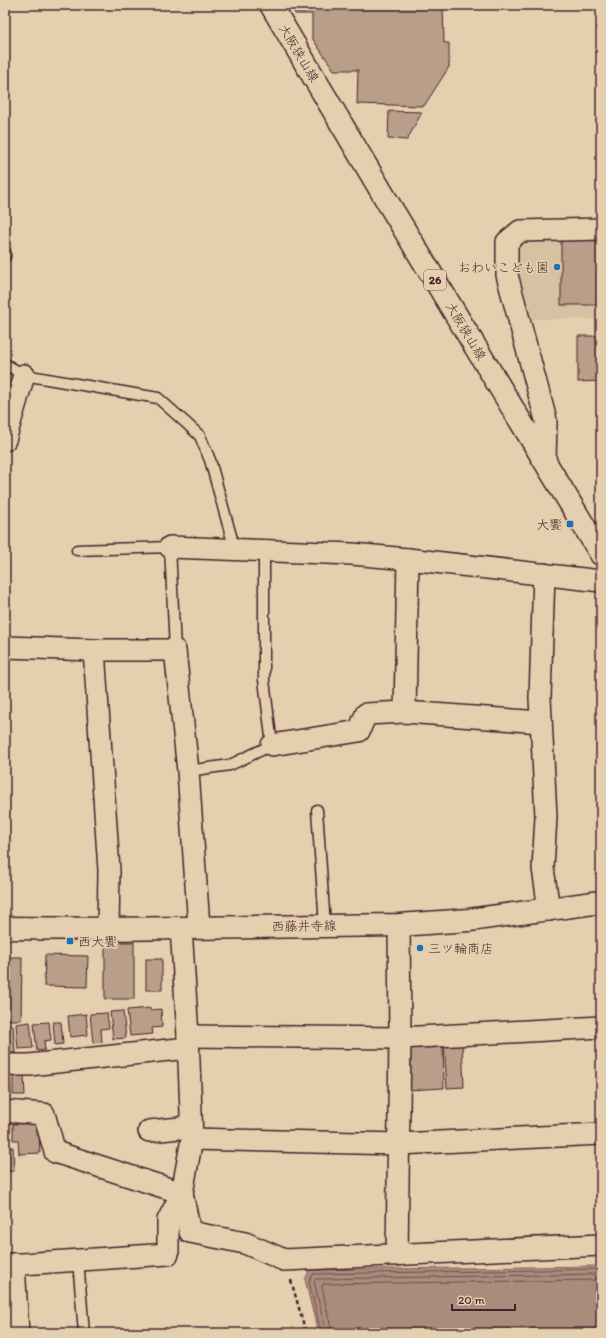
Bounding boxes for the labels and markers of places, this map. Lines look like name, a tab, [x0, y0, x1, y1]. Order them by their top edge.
place label: おわいこども園	[458, 260, 549, 275]
marker: おわいこども園	[552, 262, 562, 272]
place label: 大饗	[536, 517, 562, 532]
marker: 大饗	[565, 519, 575, 529]
place label: 西大饗	[78, 934, 117, 949]
marker: 西大饗	[65, 936, 75, 946]
place label: 三ツ輪商店	[428, 941, 493, 956]
marker: 三ツ輪商店	[415, 943, 425, 953]

